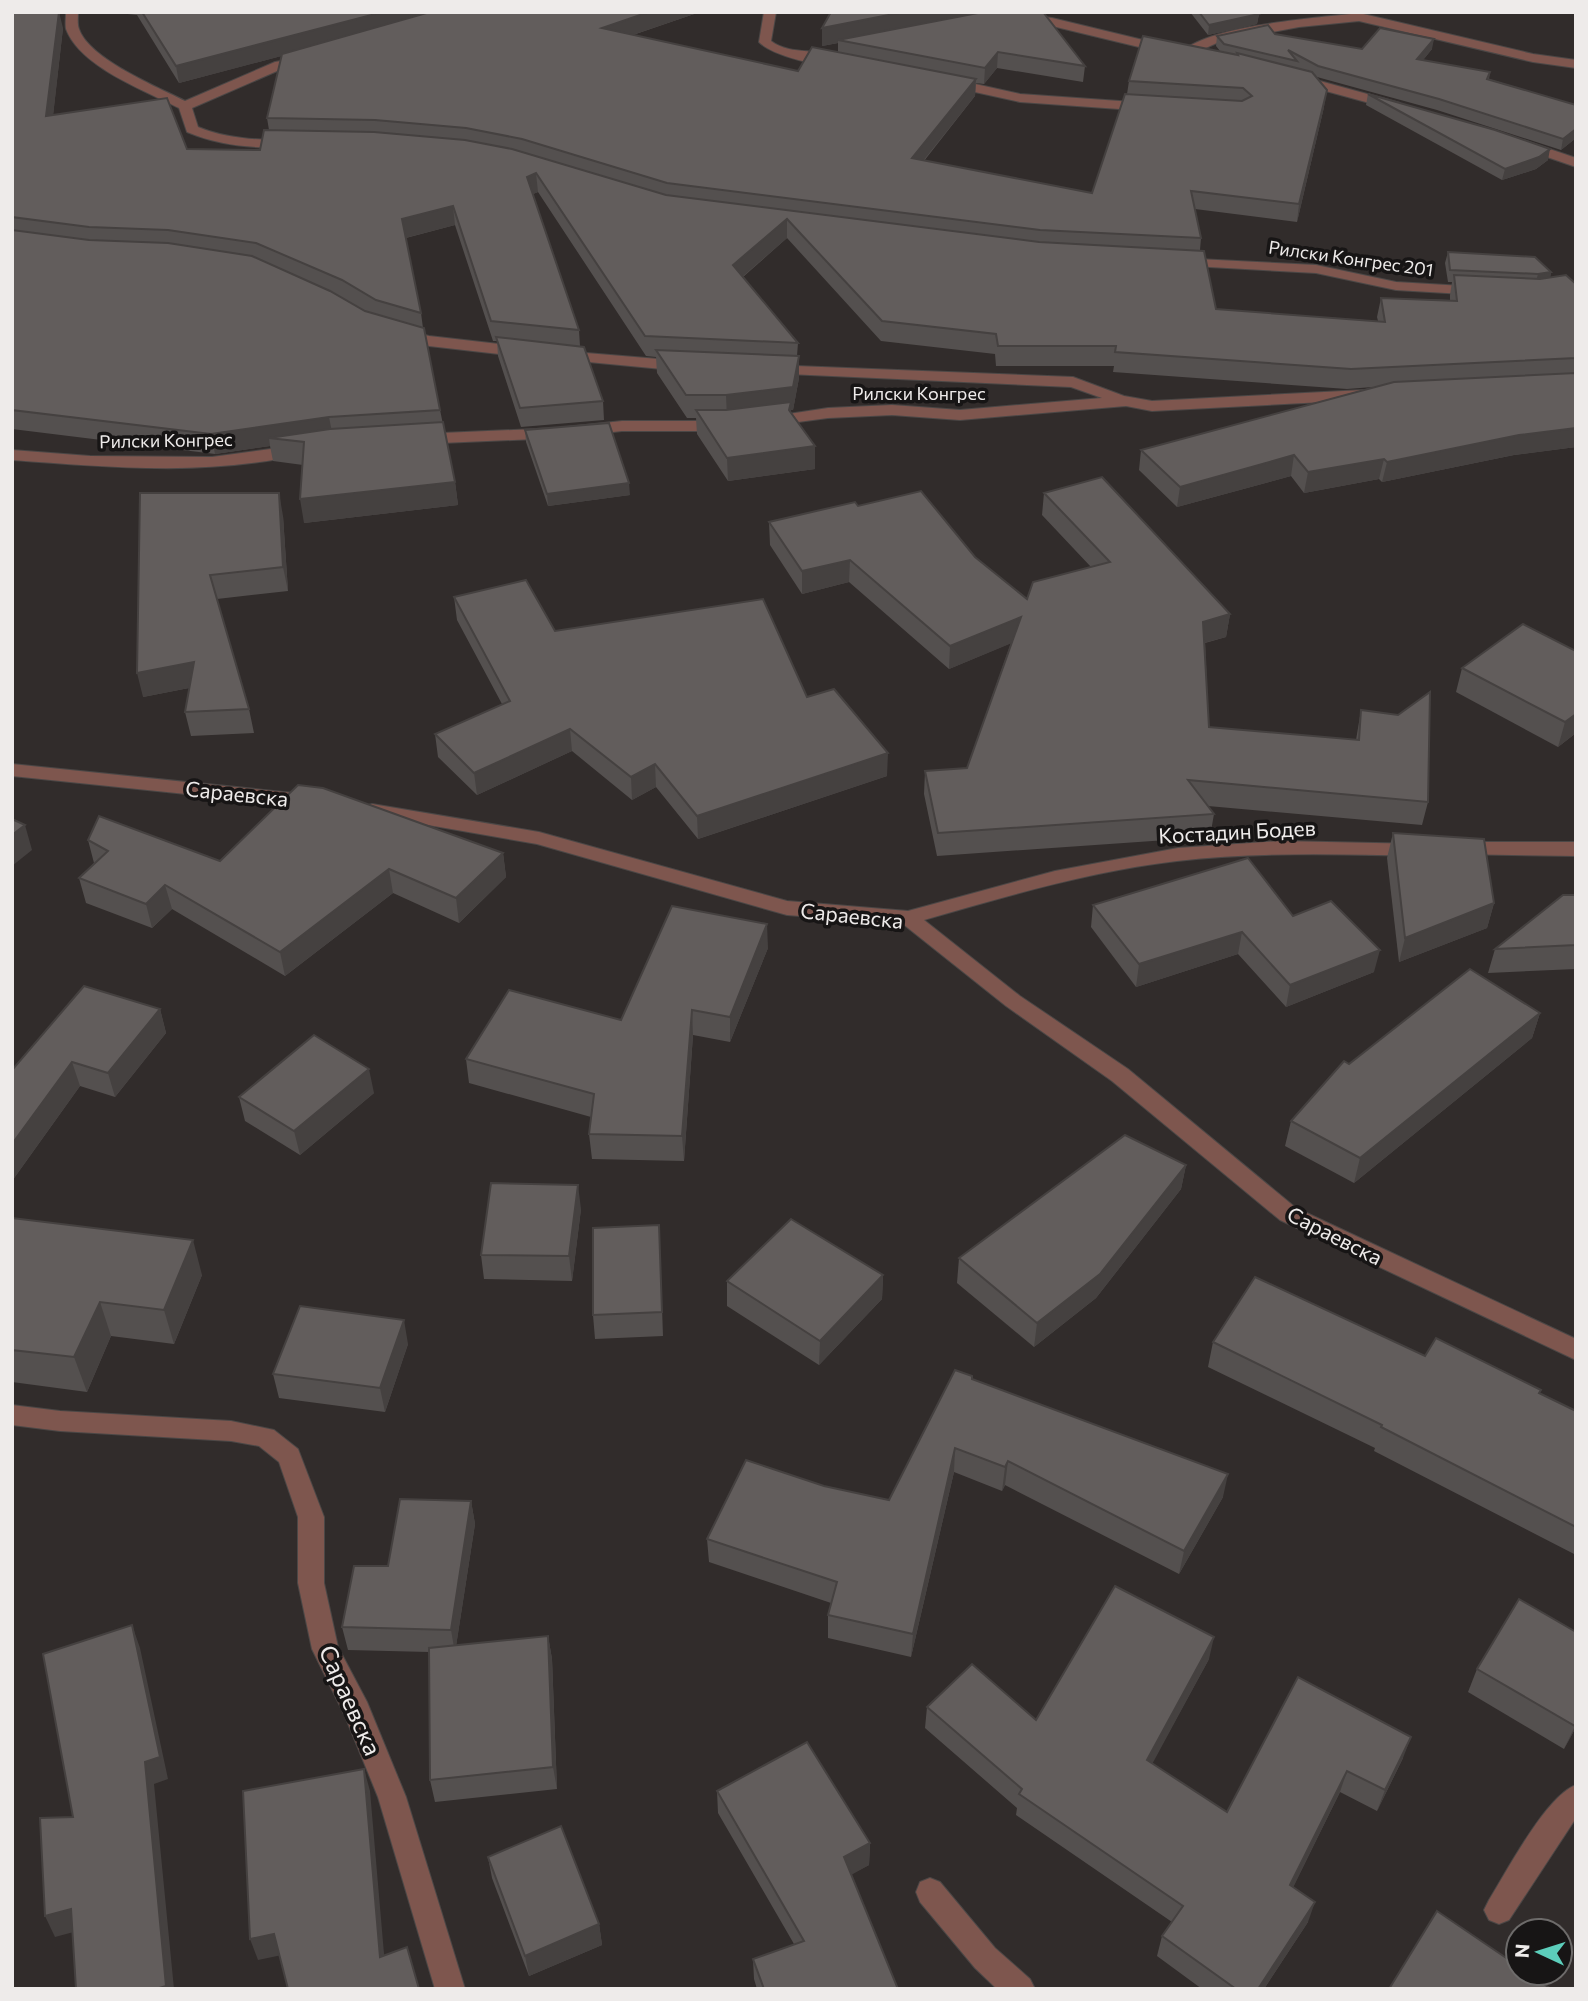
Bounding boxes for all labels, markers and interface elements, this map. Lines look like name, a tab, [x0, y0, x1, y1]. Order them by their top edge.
street label: Рилски Конгрес 201	[1267, 236, 1435, 280]
street label: Рилски Конгрес	[852, 382, 986, 404]
street label: Рилски Конгрес	[99, 428, 233, 452]
street label: Сараевска	[184, 775, 290, 811]
street label: Костадин Бодев	[1158, 814, 1316, 848]
street label: Сараевска	[799, 897, 905, 933]
street label: Сараевска	[1283, 1200, 1387, 1270]
street label: Сараевска	[314, 1640, 388, 1760]
north arrow	[1504, 1917, 1574, 1987]
text: N	[1510, 1943, 1534, 1959]

